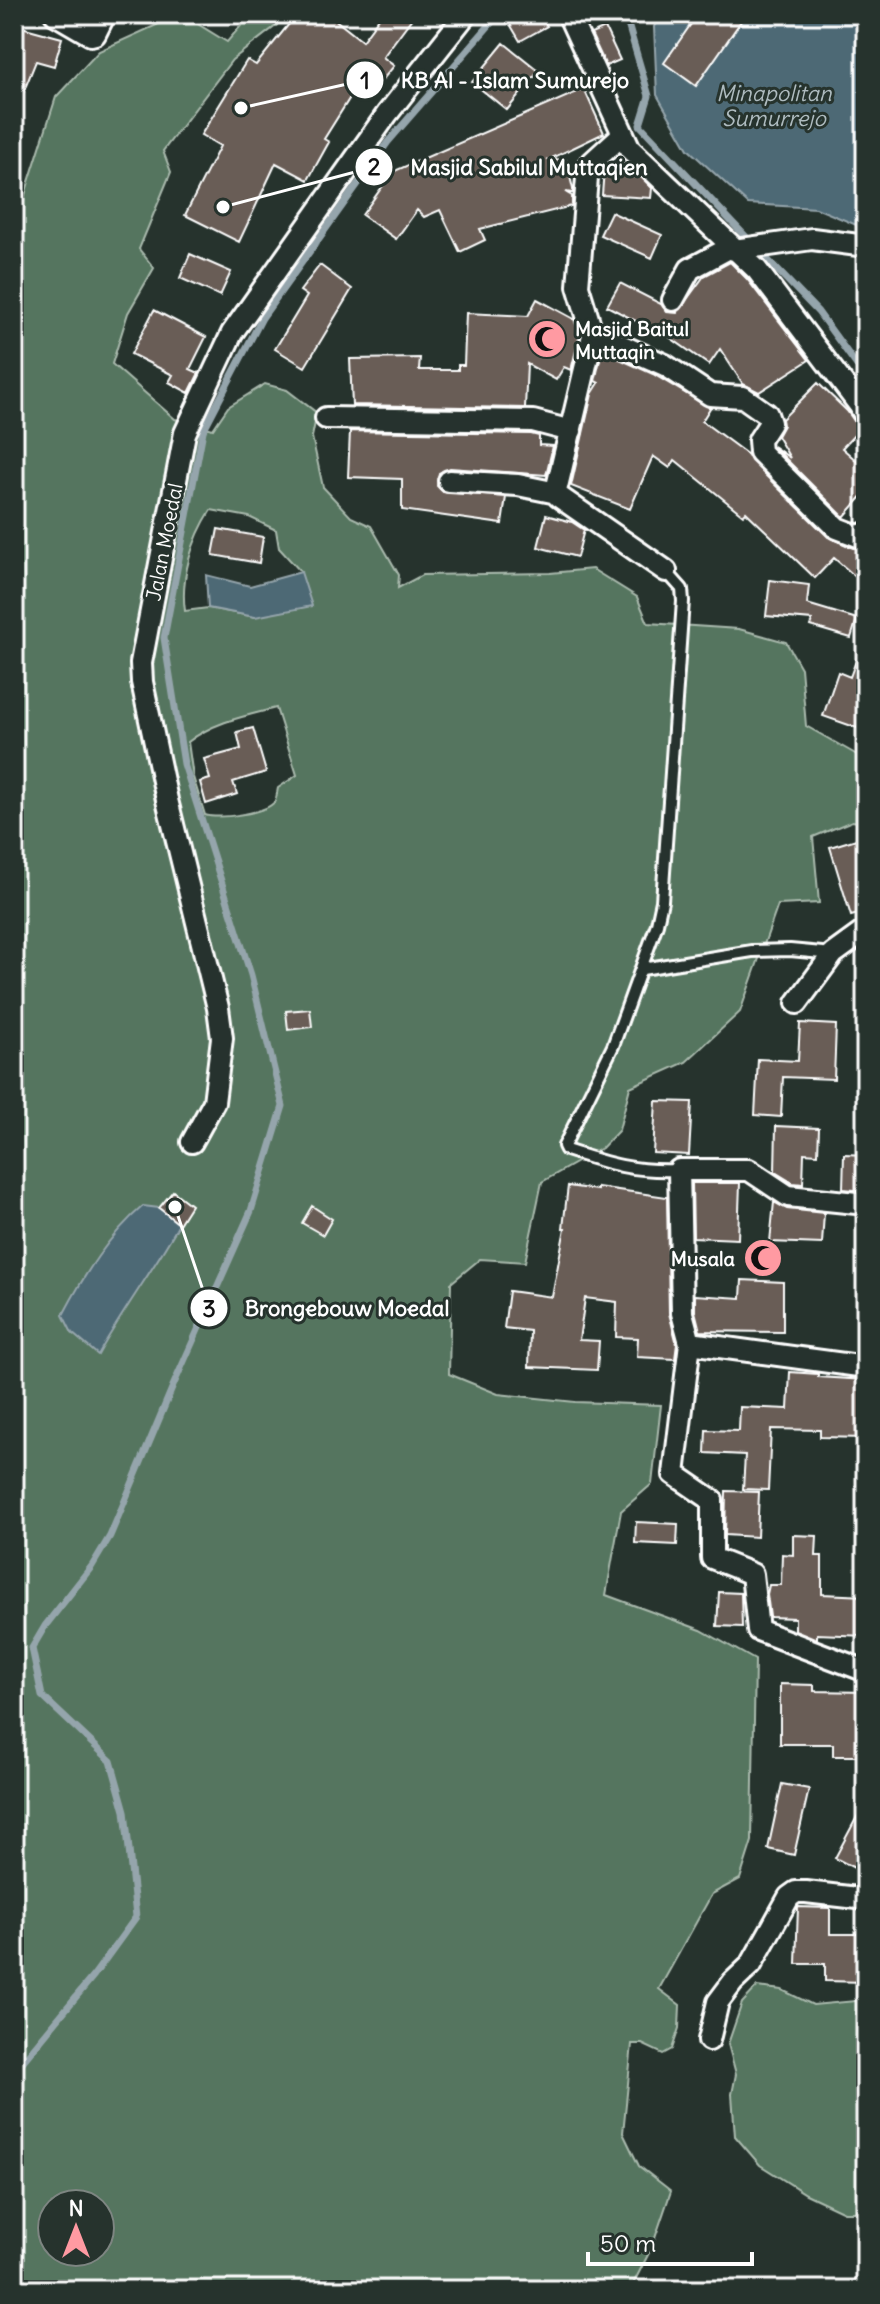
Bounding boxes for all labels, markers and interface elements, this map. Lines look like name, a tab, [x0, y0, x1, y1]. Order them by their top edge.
callout: KB Al - Islam Sumurejo	[345, 57, 646, 103]
text: 1	[360, 65, 370, 95]
text: KB Al - Islam Sumurejo	[401, 66, 629, 94]
water label: Minapolitan Sumurrejo	[716, 79, 833, 132]
callout: Masjid Sabilul Muttaqien	[354, 144, 664, 190]
text: 2	[367, 151, 381, 181]
text: Masjid Sabilul Muttaqien	[410, 153, 648, 181]
place label: Masjid Baitul Muttaqin	[575, 316, 689, 364]
mosque icon: Masjid Baitul Muttaqin	[526, 318, 568, 360]
street label: Jalan Moedal	[140, 481, 188, 603]
mosque icon: Musala	[742, 1237, 784, 1279]
place label: Musala	[671, 1246, 736, 1271]
callout: Brongebouw Moedal	[189, 1285, 466, 1331]
text: 3	[202, 1293, 216, 1323]
text: Brongebouw Moedal	[245, 1294, 449, 1322]
north arrow	[36, 2188, 116, 2268]
text: N	[68, 2194, 84, 2222]
scale bar	[588, 2216, 752, 2266]
text: 50 m	[600, 2228, 656, 2258]

